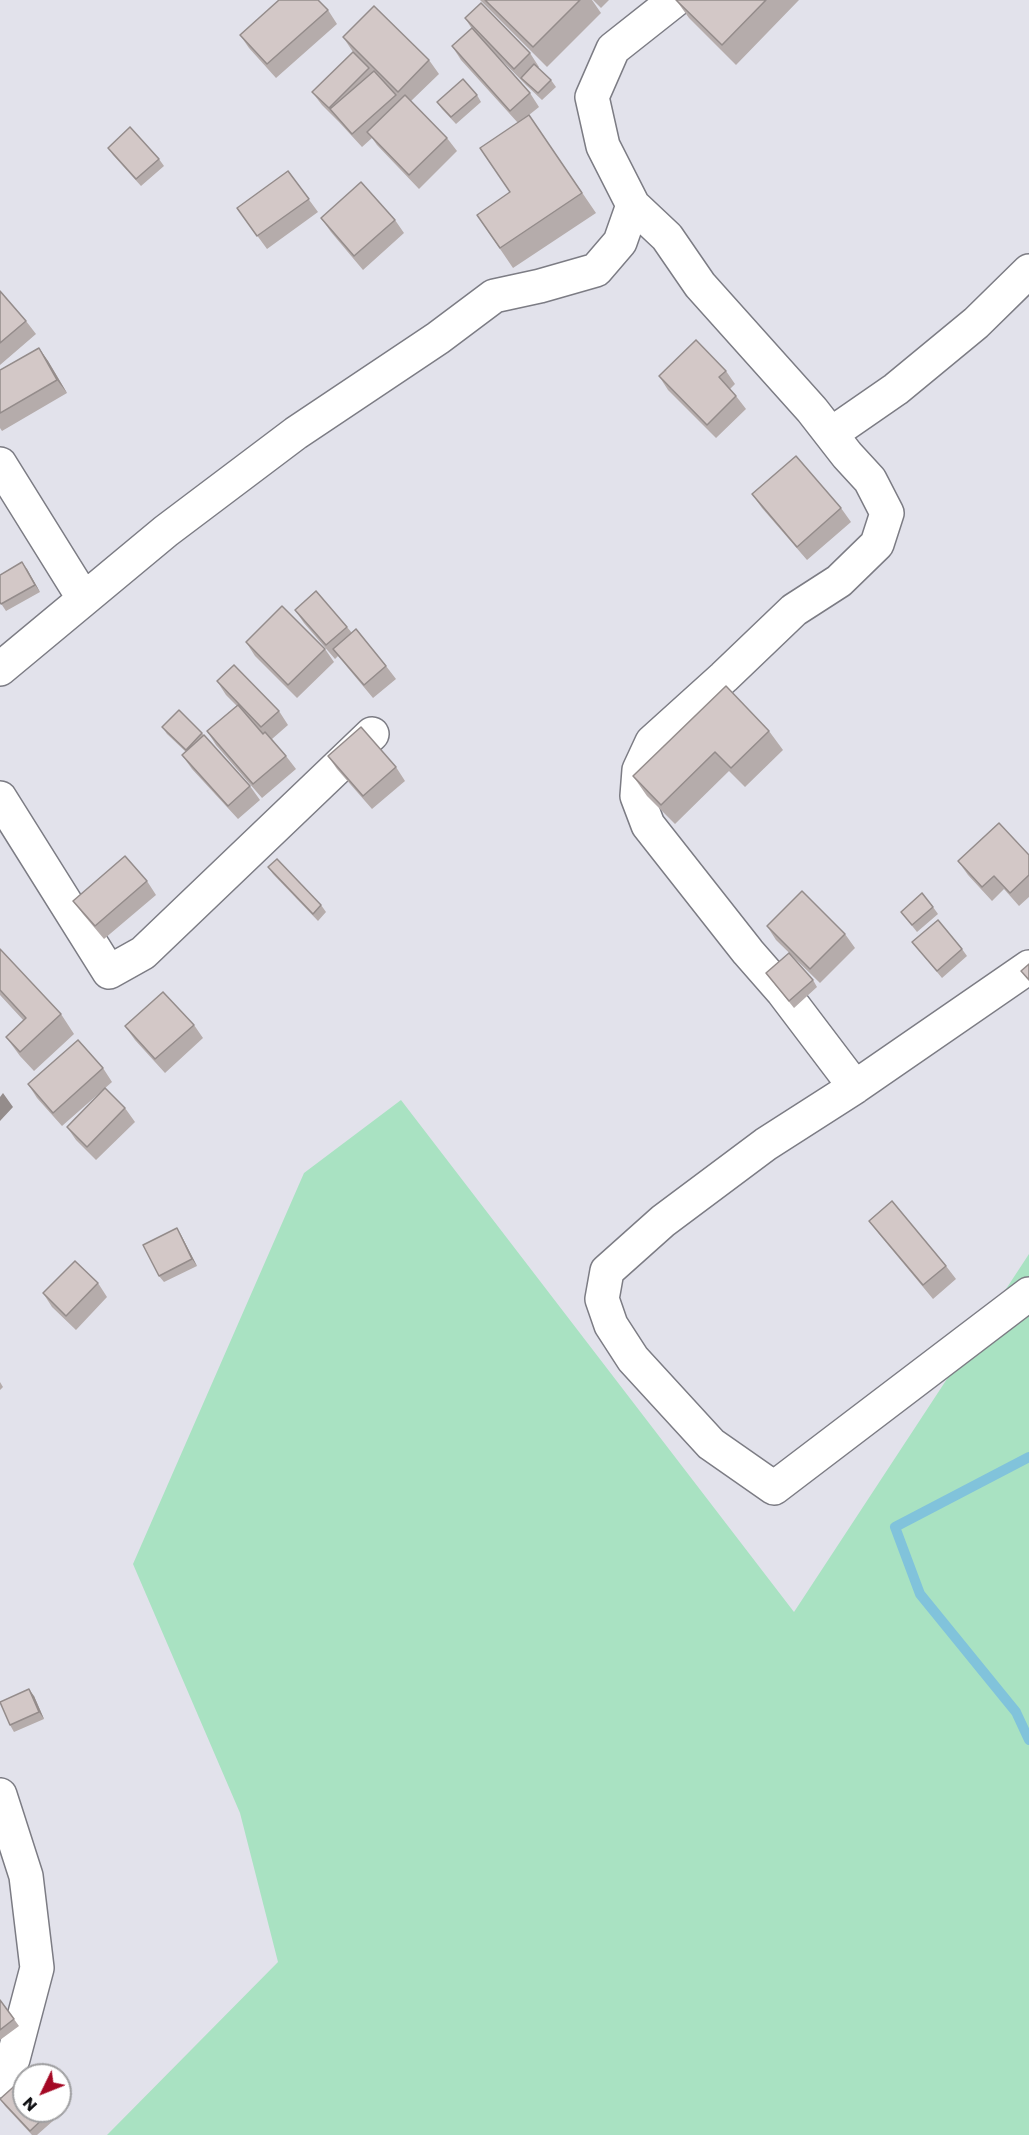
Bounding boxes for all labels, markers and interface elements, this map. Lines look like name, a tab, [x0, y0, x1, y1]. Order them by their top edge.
north arrow	[12, 2063, 72, 2123]
text: N	[17, 2092, 42, 2117]

